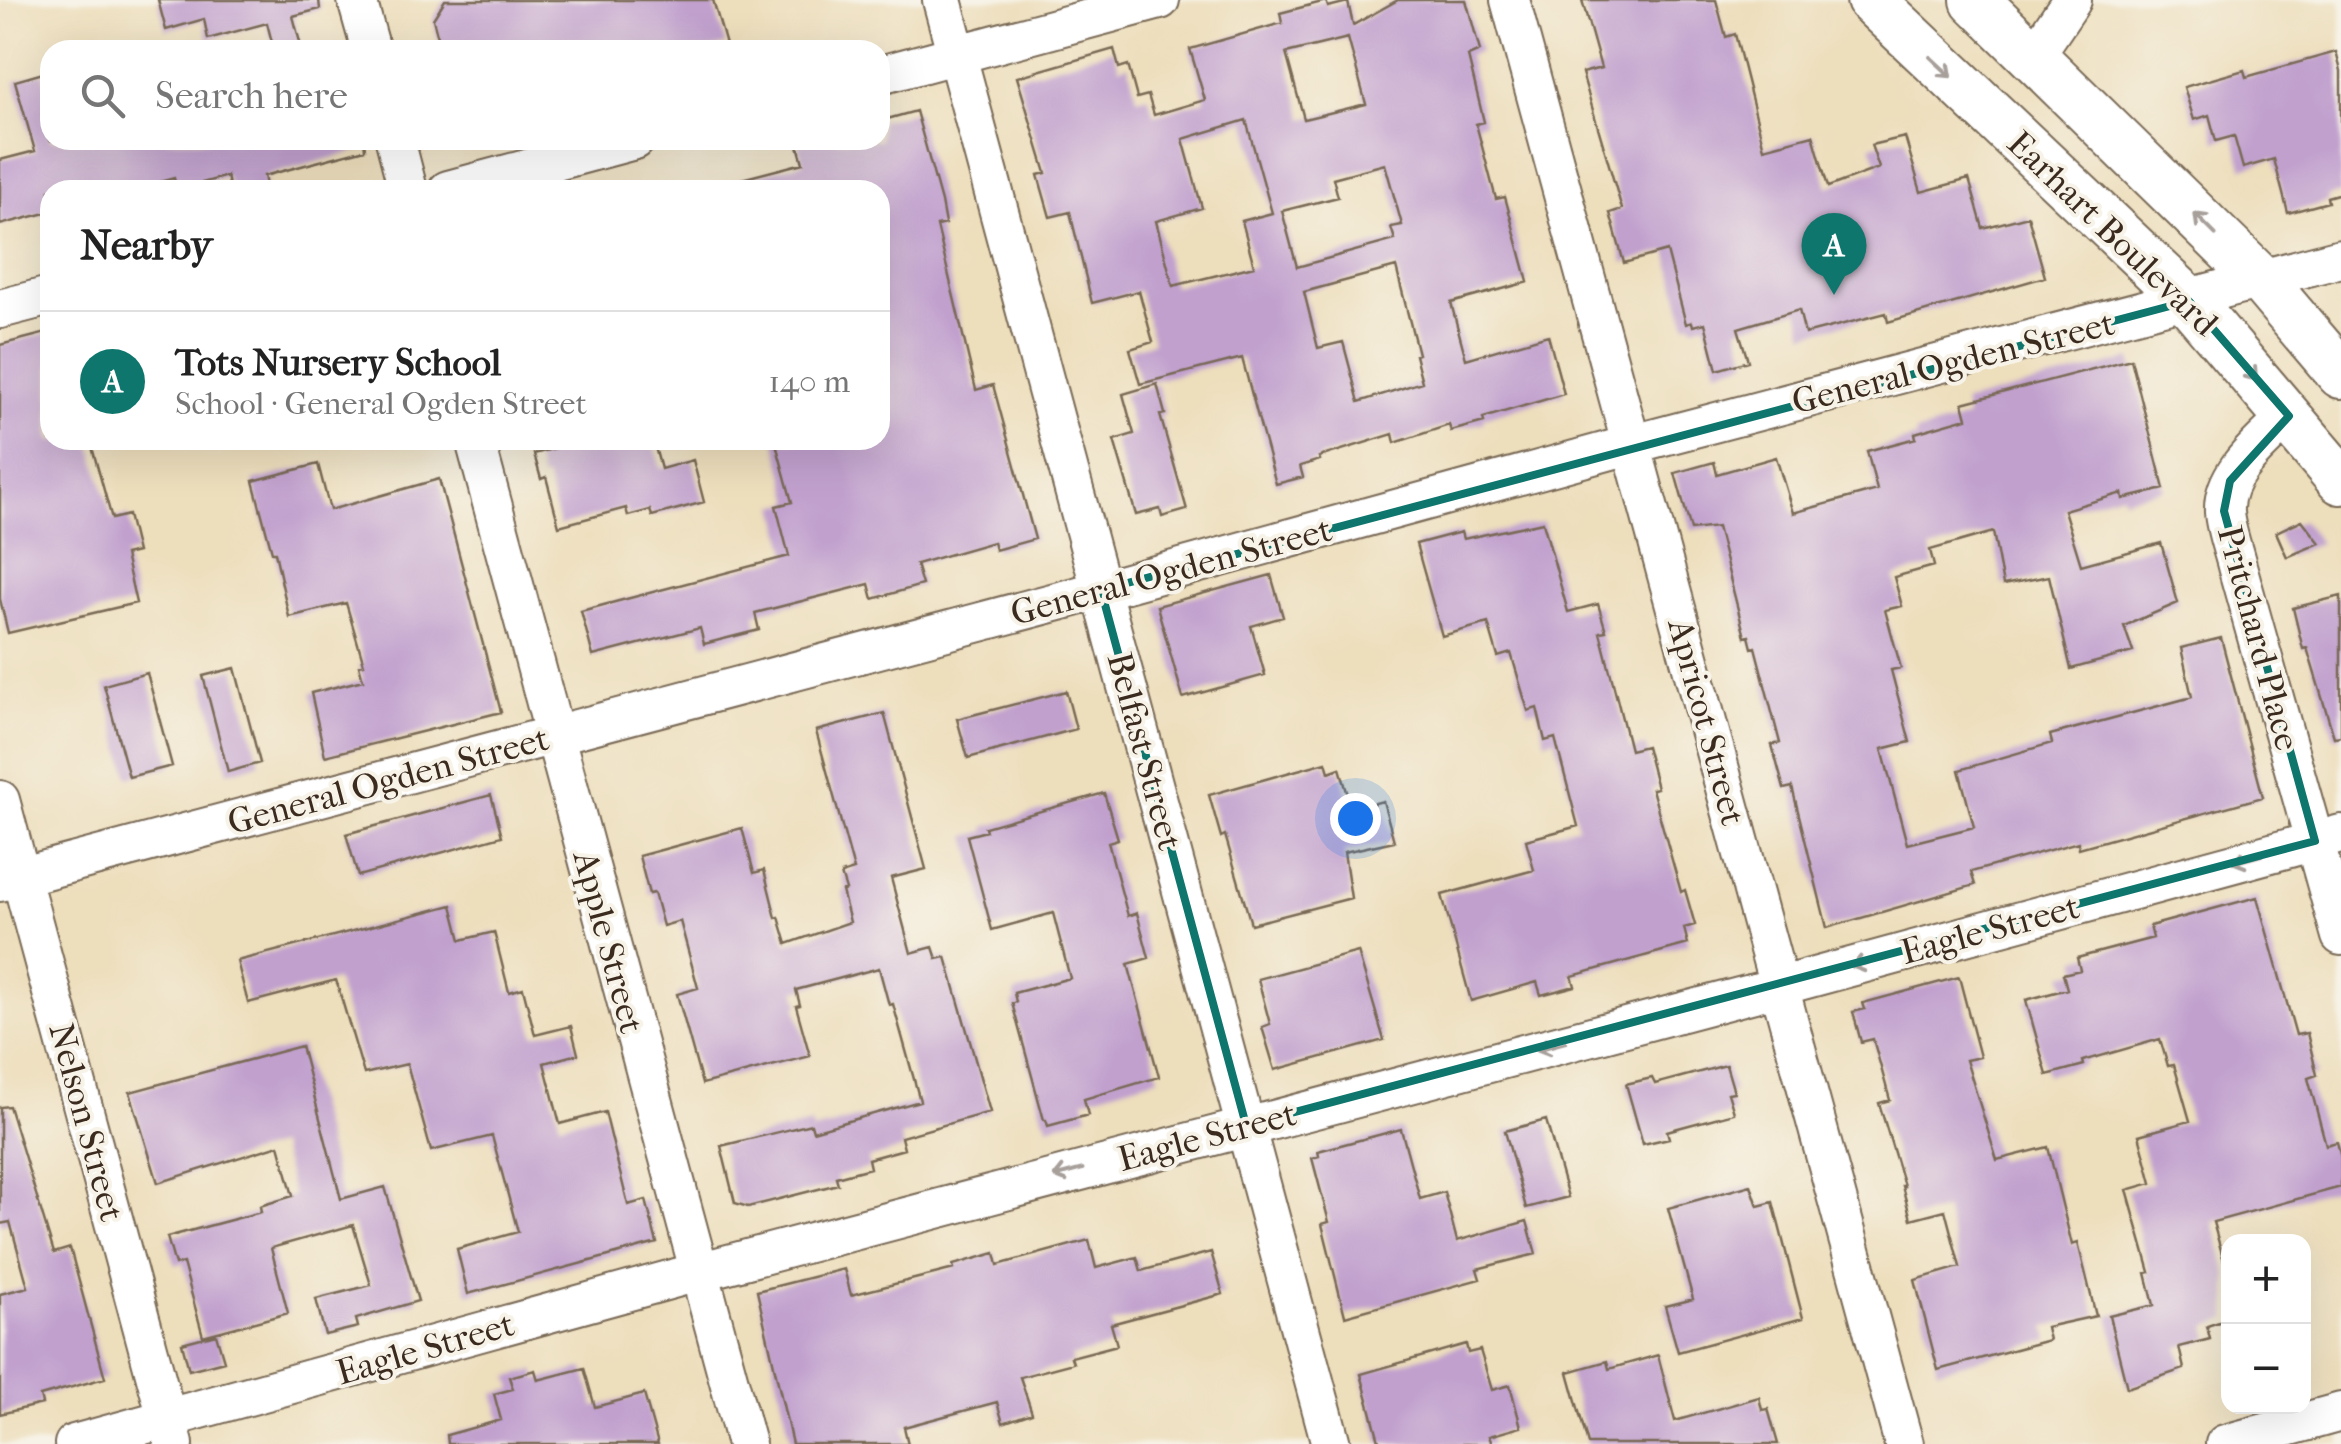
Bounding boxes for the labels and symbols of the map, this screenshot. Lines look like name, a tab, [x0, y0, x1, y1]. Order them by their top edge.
one-way arrow	[1929, 55, 1953, 79]
street label: Earhart Boulevard	[1999, 123, 2227, 345]
pin: A	[1802, 212, 1866, 295]
one-way arrow	[2193, 212, 2217, 236]
street label: General Ogden Street	[1788, 302, 2119, 422]
one-way arrow	[2236, 355, 2258, 381]
street label: General Ogden Street	[1006, 509, 1337, 634]
street label: Pritchard Place	[2209, 522, 2308, 755]
street label: Apricot Street	[1659, 613, 1754, 830]
street label: Belfast Street	[1098, 648, 1191, 855]
street label: General Ogden Street	[223, 718, 554, 843]
your location	[1330, 793, 1381, 844]
street label: Apple Street	[564, 845, 653, 1038]
one-way arrow	[2232, 851, 2263, 870]
street label: Eagle Street	[1897, 886, 2084, 973]
one-way arrow	[1851, 955, 1882, 974]
street label: Nelson Street	[40, 1019, 133, 1226]
one-way arrow	[1536, 1038, 1568, 1056]
street label: Eagle Street	[1114, 1093, 1301, 1180]
one-way arrow	[1053, 1164, 1084, 1183]
street label: Eagle Street	[332, 1303, 519, 1393]

